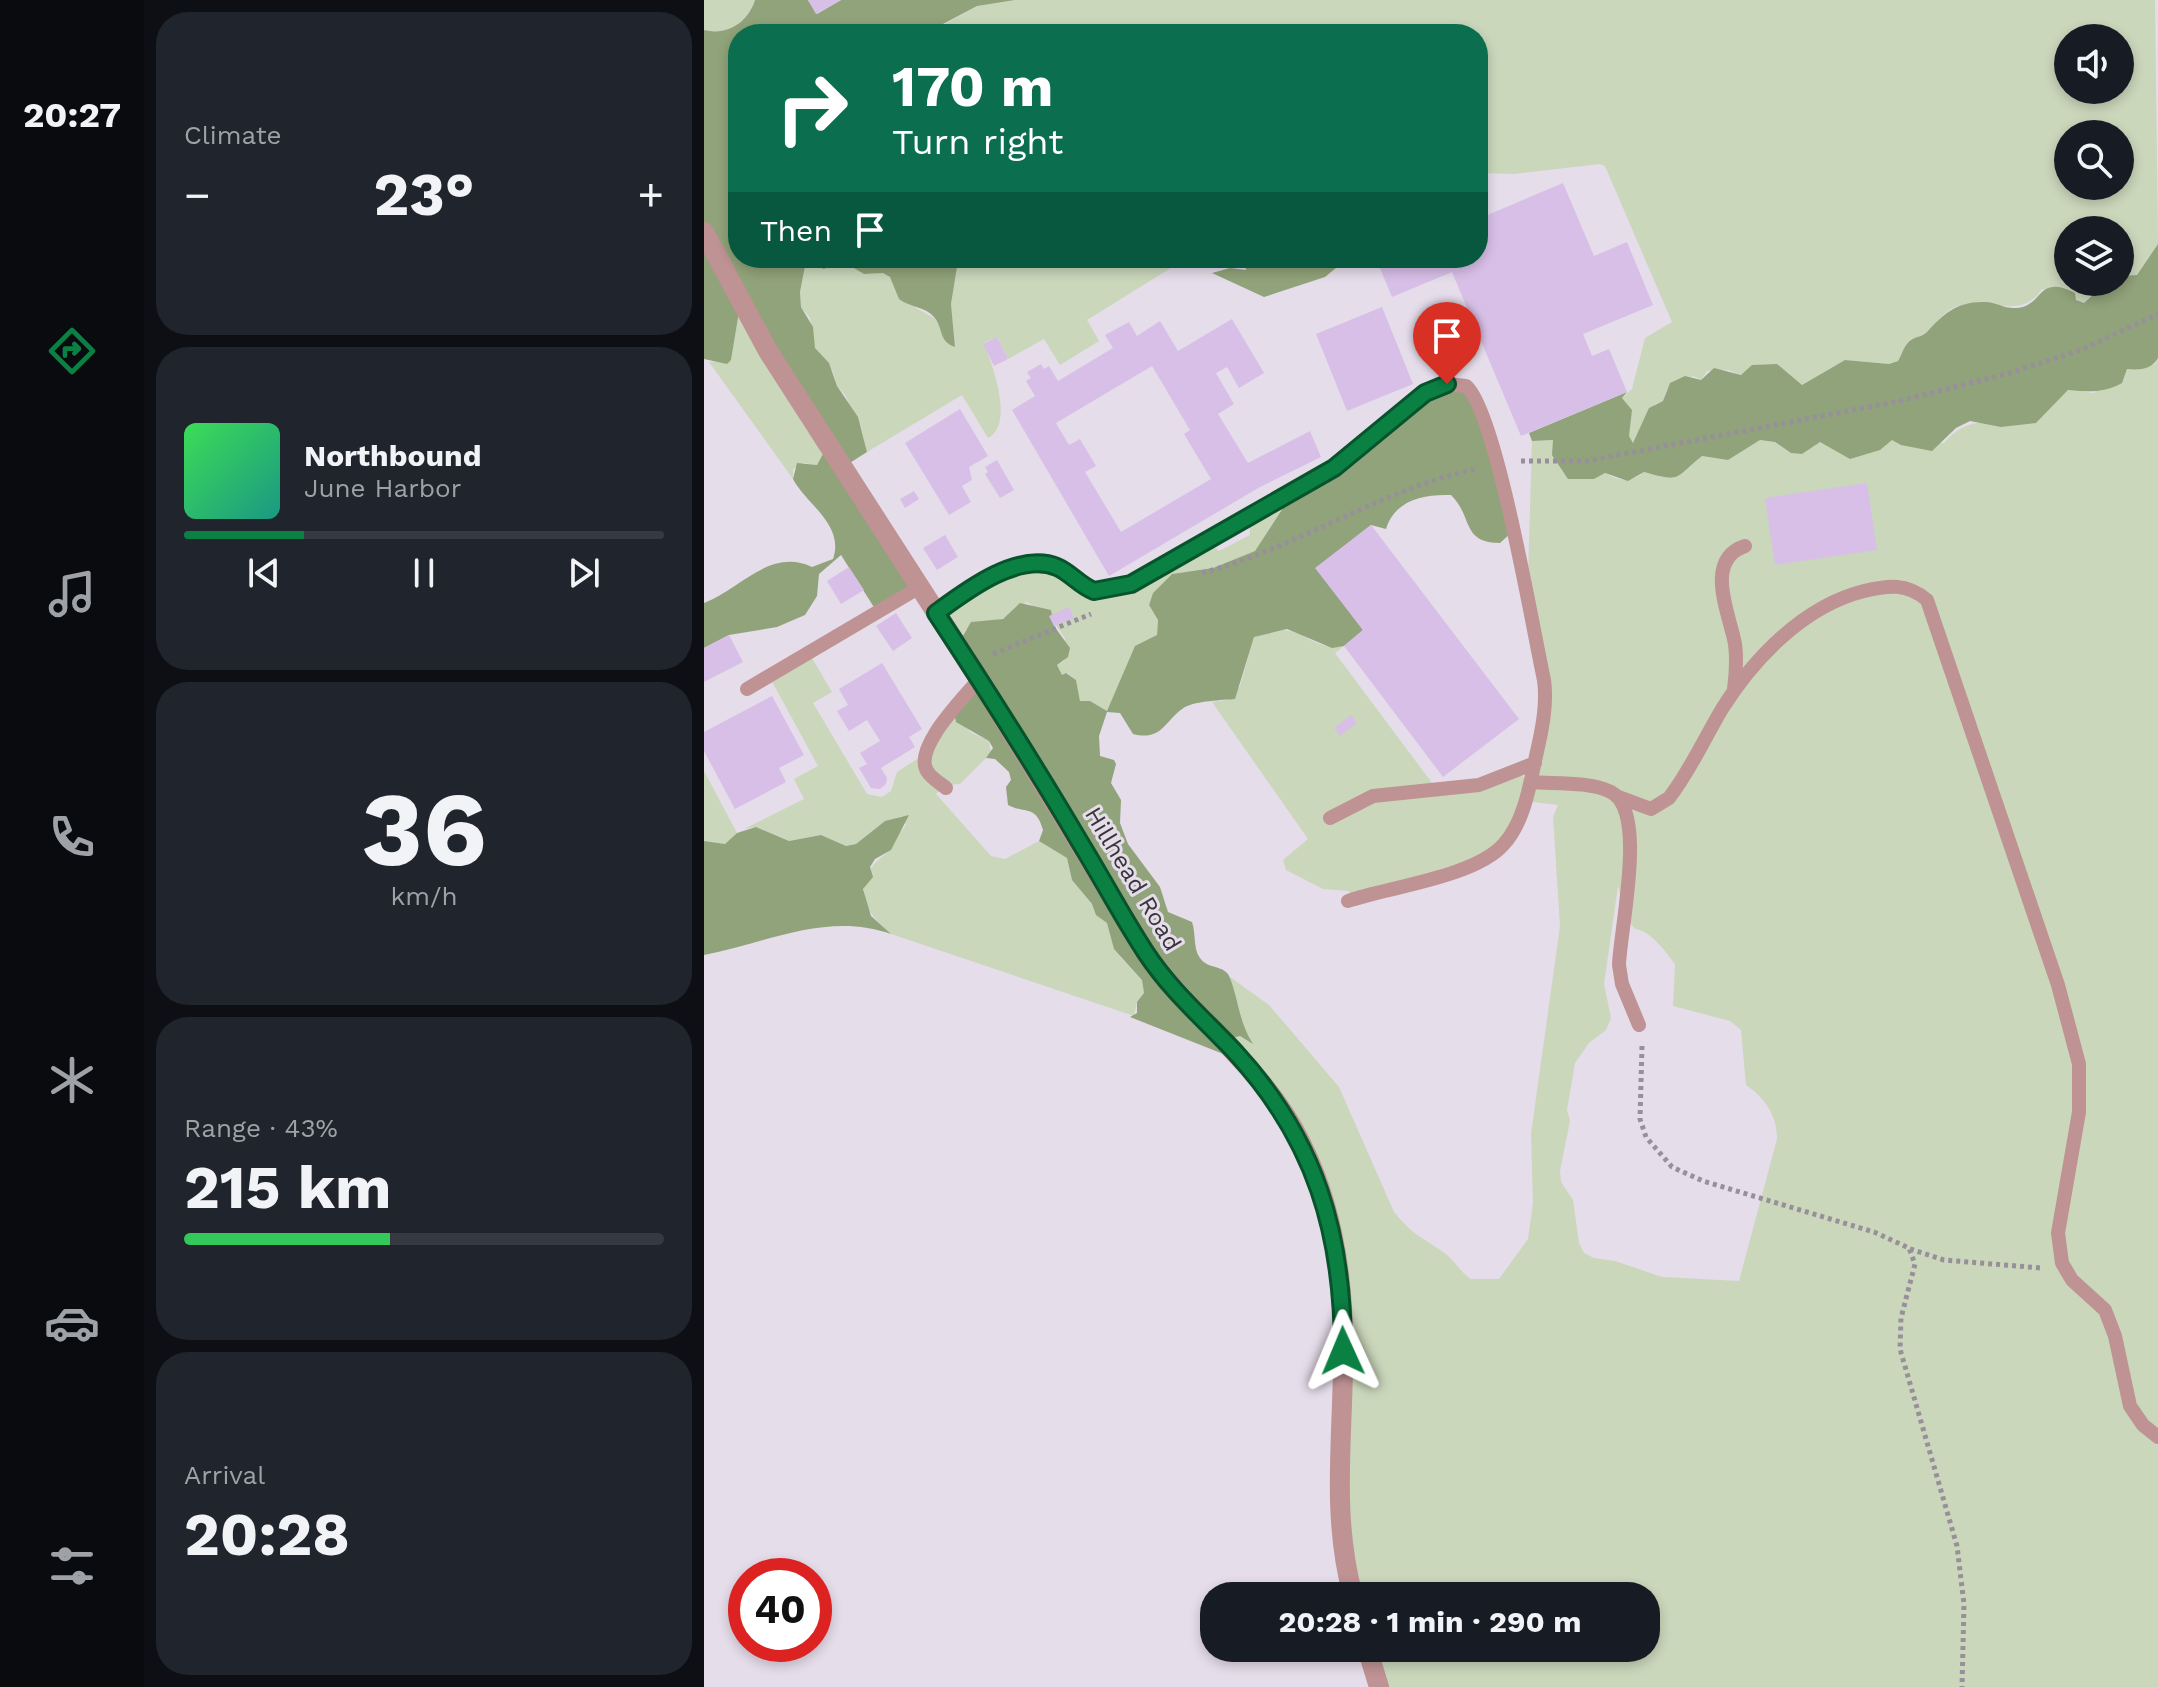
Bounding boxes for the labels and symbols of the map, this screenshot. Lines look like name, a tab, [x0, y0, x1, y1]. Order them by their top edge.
pin	[1413, 302, 1481, 384]
street label: Hillhead Road	[1079, 802, 1187, 956]
position arrow	[1301, 1309, 1385, 1393]
speed limit sign: 40	[728, 1558, 832, 1662]

